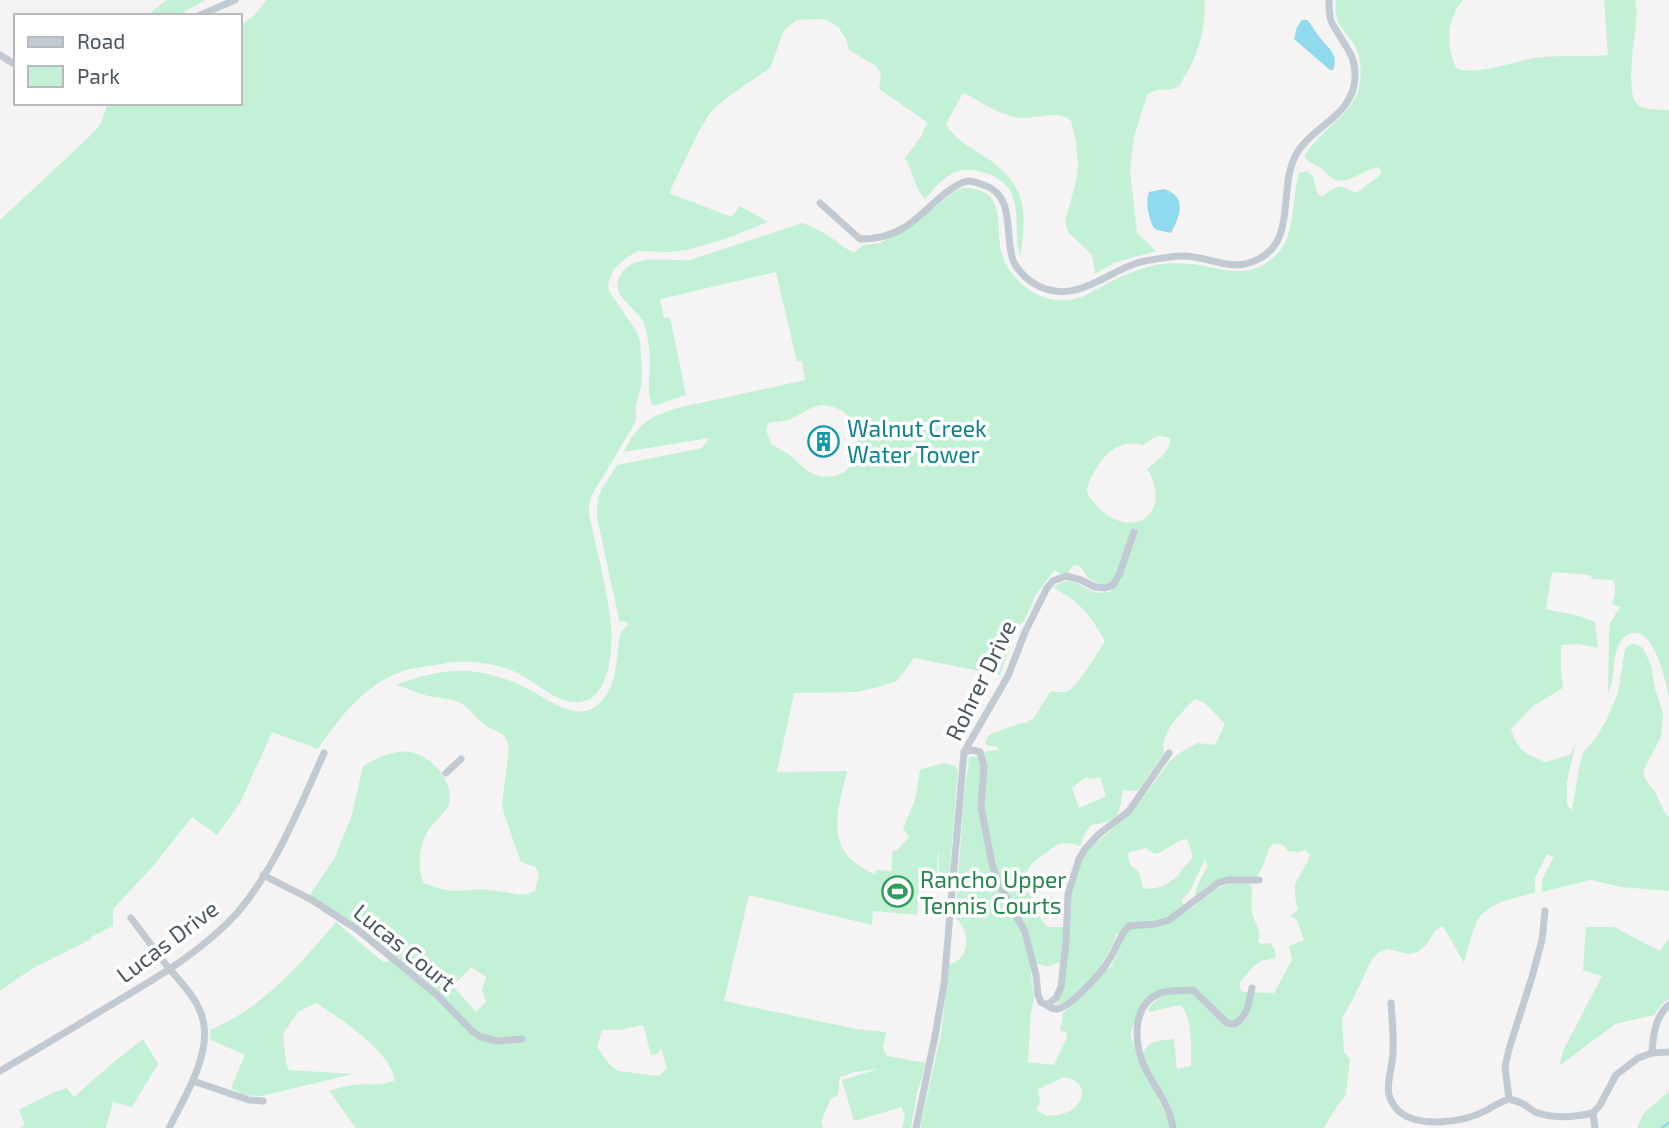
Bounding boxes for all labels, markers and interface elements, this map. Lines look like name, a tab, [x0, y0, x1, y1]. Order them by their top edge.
legend	[14, 14, 242, 105]
text: Road	[77, 28, 125, 53]
text: Park	[77, 63, 120, 88]
place label: Walnut Creek Water Tower	[847, 414, 987, 468]
building icon: Walnut Creek Water Tower	[807, 424, 841, 458]
street label: Rohrer Drive	[939, 615, 1021, 745]
place label: Rancho Upper Tennis Courts	[920, 865, 1067, 919]
sports icon: Rancho Upper Tennis Courts	[880, 875, 914, 909]
street label: Lucas Drive	[111, 894, 223, 988]
street label: Lucas Court	[348, 897, 462, 997]

